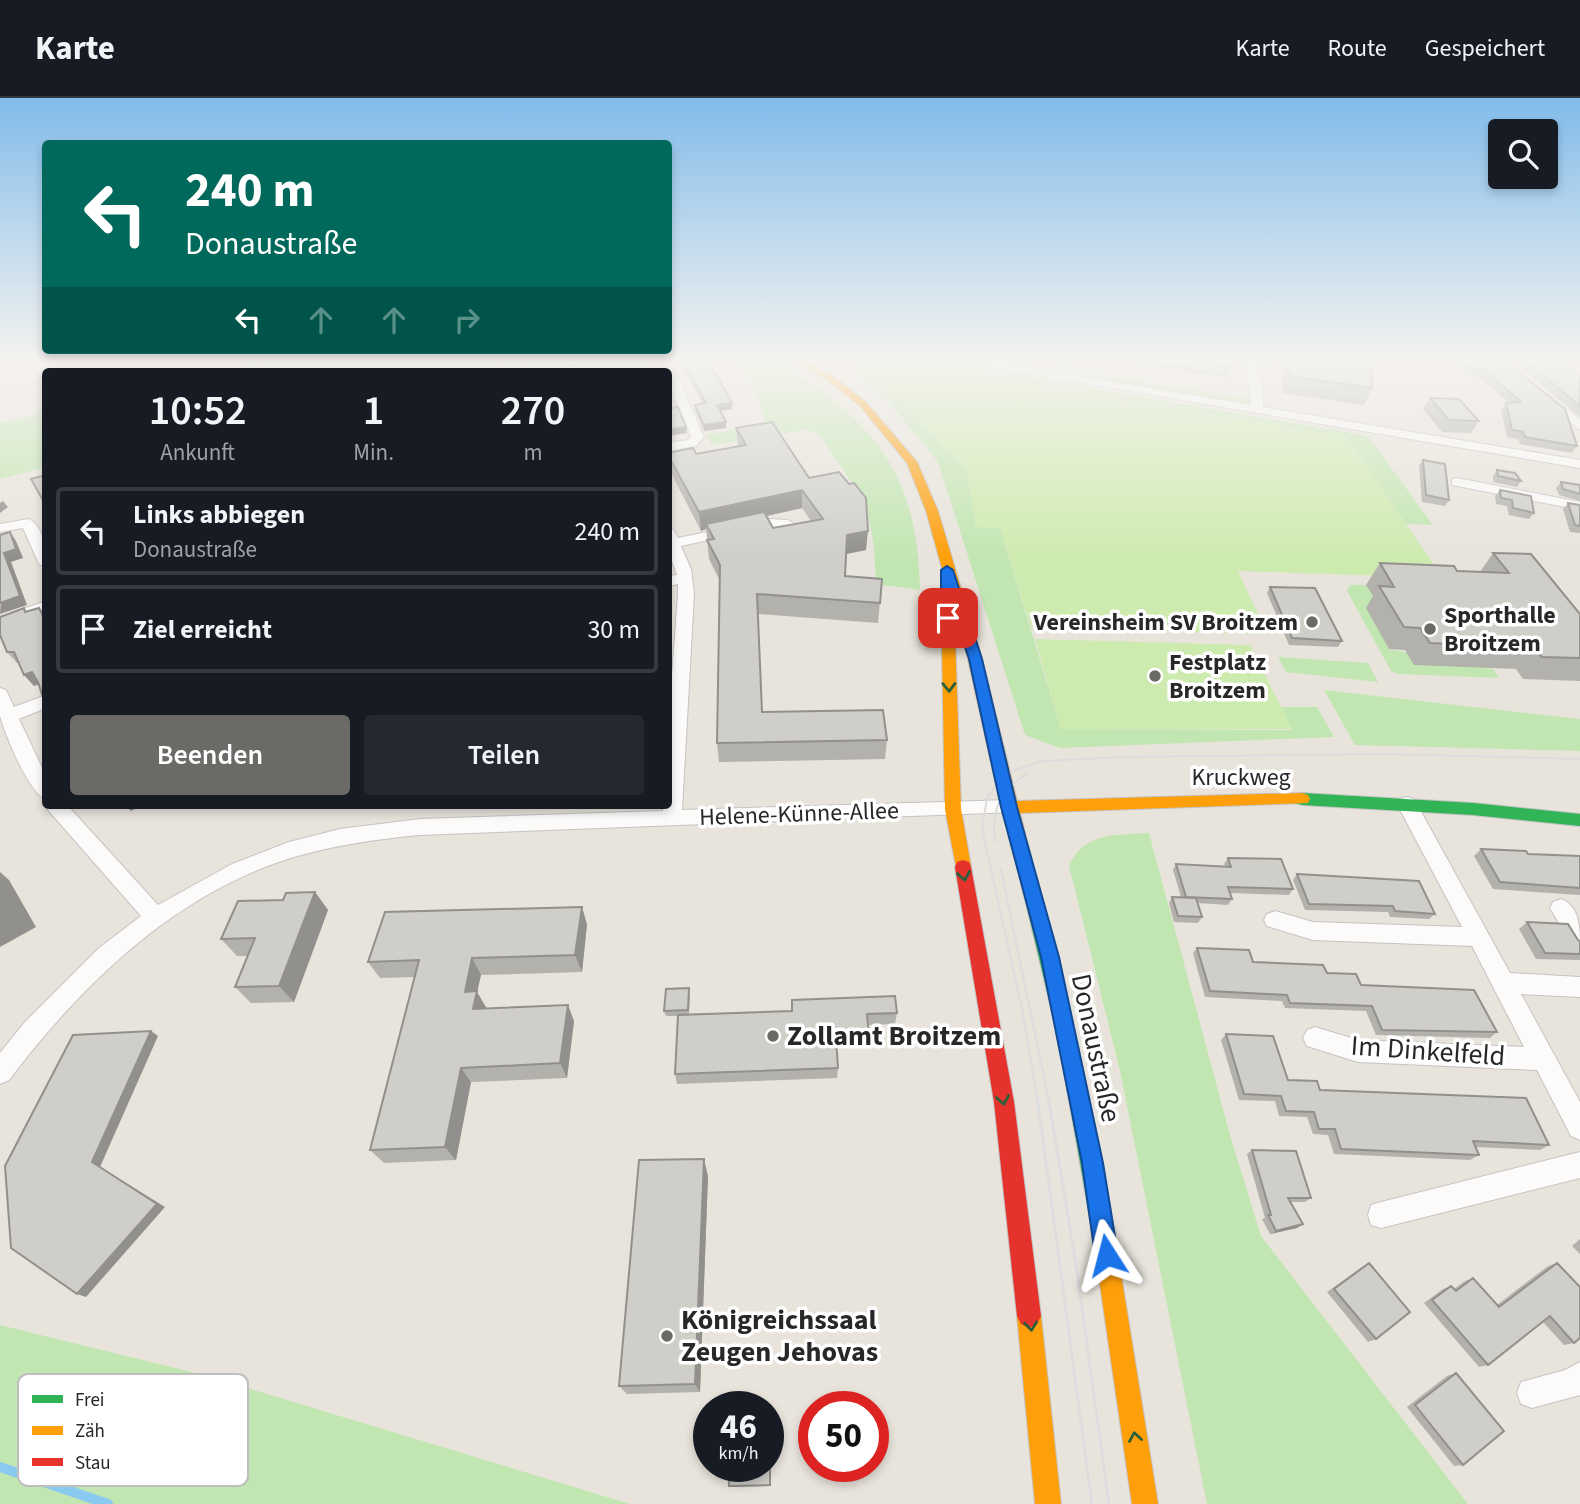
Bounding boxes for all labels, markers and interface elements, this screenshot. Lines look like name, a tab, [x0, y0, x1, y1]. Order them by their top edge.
text: Karte	[35, 25, 115, 72]
text: Karte	[1236, 31, 1290, 66]
text: Route	[1328, 31, 1387, 66]
text: Gespeichert	[1425, 31, 1545, 66]
map controls	[1488, 119, 1558, 189]
button: search	[1488, 119, 1558, 189]
text: 240 m	[185, 156, 314, 226]
icon: left	[70, 168, 161, 259]
text: Donaustraße	[185, 221, 357, 267]
icon: left	[229, 301, 267, 339]
icon: ahead	[302, 301, 340, 339]
icon: ahead	[375, 301, 413, 339]
icon: right	[448, 301, 486, 339]
text: 10:52	[149, 381, 246, 441]
text: 1	[363, 381, 384, 441]
text: 270	[501, 381, 565, 441]
text: Ankunft	[160, 436, 235, 469]
text: Min.	[353, 436, 394, 469]
text: m	[523, 436, 542, 469]
text: Links abbiegen	[133, 496, 305, 533]
icon: left	[74, 512, 112, 550]
text: 240 m	[574, 513, 640, 550]
text: Donaustraße	[133, 533, 257, 566]
pin	[918, 588, 978, 648]
place label: Sporthalle Broitzem	[1444, 598, 1556, 661]
icon: arrive	[929, 599, 967, 637]
place label: Vereinsheim SV Broitzem	[1033, 605, 1298, 640]
icon: arrive	[74, 610, 112, 648]
text: Ziel erreicht	[133, 611, 272, 648]
text: 30 m	[587, 611, 640, 648]
marker: Vereinsheim SV Broitzem	[1304, 614, 1320, 630]
marker: Sporthalle Broitzem	[1422, 621, 1438, 637]
place label: Festplatz Broitzem	[1169, 645, 1266, 708]
marker: Festplatz Broitzem	[1147, 668, 1163, 684]
one-way arrow	[941, 682, 956, 693]
button: Beenden	[70, 715, 350, 795]
button: Teilen	[364, 715, 644, 795]
street label: Kruckweg	[1191, 760, 1291, 795]
street label: Helene-Künne-Allee	[699, 793, 899, 835]
one-way arrow	[956, 870, 971, 882]
street label: Donaustraße	[1061, 970, 1131, 1126]
place label: Zollamt Broitzem	[787, 1016, 1001, 1056]
street label: Im Dinkelfeld	[1350, 1026, 1506, 1076]
marker: Zollamt Broitzem	[765, 1028, 781, 1044]
one-way arrow	[996, 1094, 1011, 1106]
position arrow	[1070, 1218, 1144, 1292]
place label: Königreichssaal Zeugen Jehovas	[681, 1300, 878, 1372]
one-way arrow	[1023, 1320, 1038, 1332]
marker: Königreichssaal Zeugen Jehovas	[659, 1328, 675, 1344]
legend	[18, 1374, 248, 1486]
text: Frei	[75, 1387, 105, 1414]
speed limit sign: 50	[798, 1391, 889, 1482]
text: 46	[720, 1402, 757, 1452]
text: Zäh	[75, 1418, 105, 1445]
one-way arrow	[1128, 1431, 1143, 1442]
text: km/h	[719, 1441, 758, 1466]
text: Stau	[75, 1450, 111, 1477]

